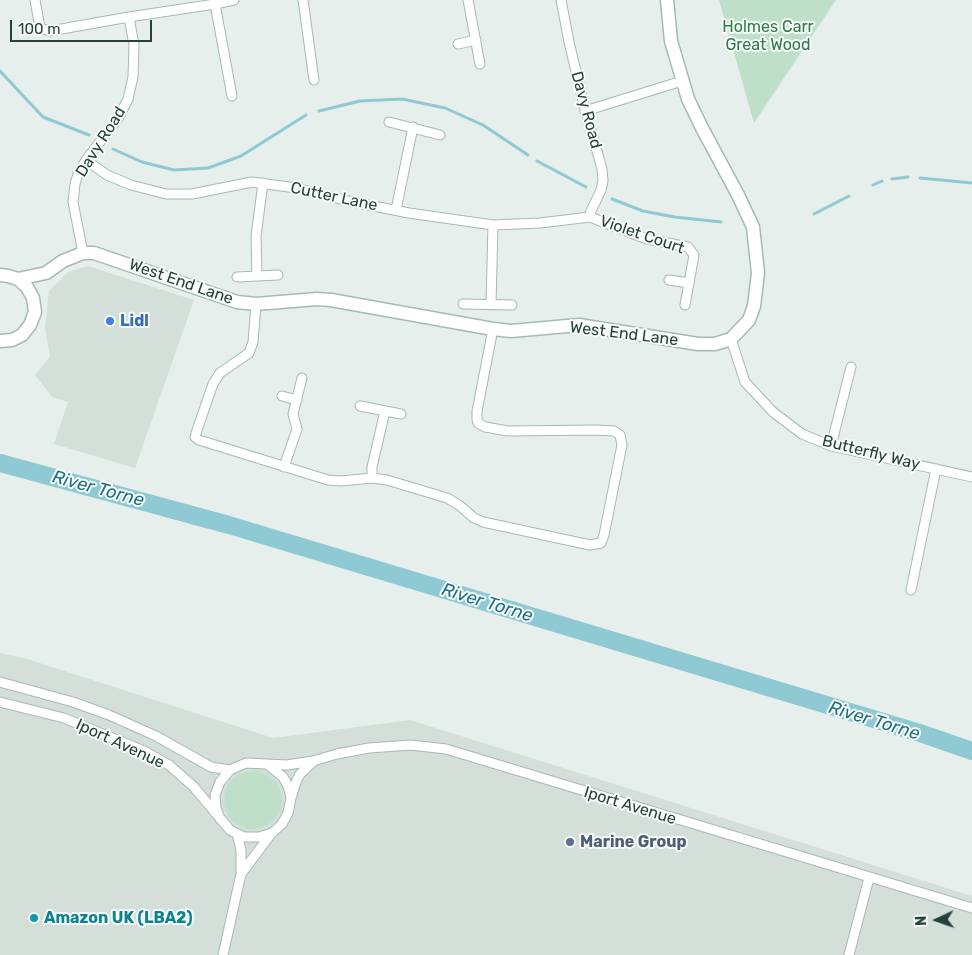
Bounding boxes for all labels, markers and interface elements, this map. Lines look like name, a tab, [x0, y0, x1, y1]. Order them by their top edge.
scale bar	[12, 10, 155, 42]
park label: Holmes Carr Great Wood	[722, 17, 814, 55]
text: 100 m	[18, 20, 60, 38]
street label: Davy Road	[566, 69, 606, 151]
street label: Davy Road	[72, 103, 130, 181]
street label: Cutter Lane	[289, 178, 379, 216]
street label: Violet Court	[597, 212, 687, 258]
street label: West End Lane	[126, 255, 236, 309]
place label: Lidl	[120, 311, 149, 331]
marker: Lidl	[104, 315, 116, 327]
street label: West End Lane	[569, 318, 679, 350]
street label: Butterfly Way	[820, 432, 922, 474]
water label: River Torne	[50, 466, 146, 512]
water label: River Torne	[439, 579, 535, 627]
water label: River Torne	[826, 697, 922, 745]
street label: Iport Avenue	[73, 715, 167, 773]
street label: Iport Avenue	[582, 783, 678, 829]
place label: Marine Group	[580, 832, 687, 852]
marker: Marine Group	[564, 836, 576, 848]
north arrow	[912, 895, 962, 945]
place label: Amazon UK (LBA2)	[44, 908, 193, 928]
marker: Amazon UK (LBA2)	[28, 912, 40, 924]
text: N	[913, 915, 930, 926]

